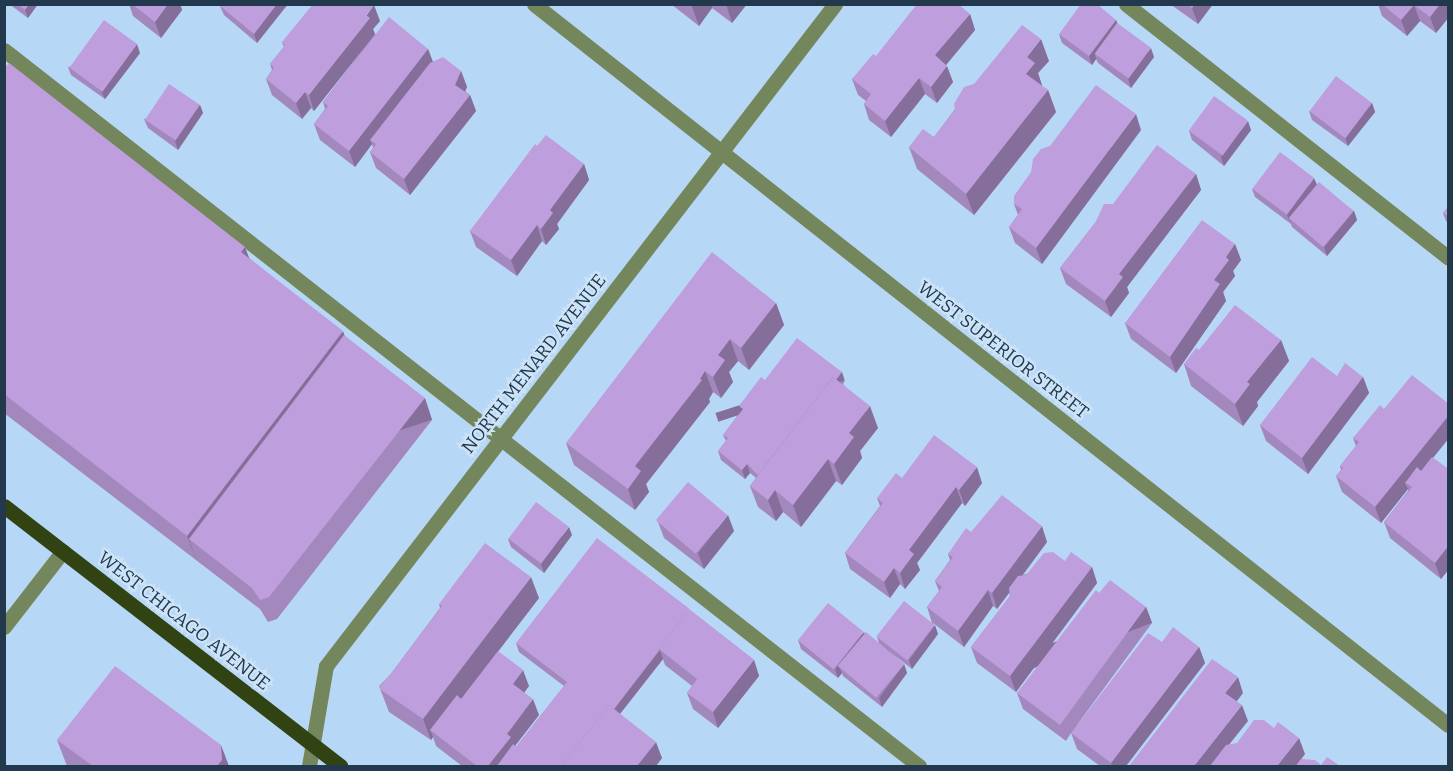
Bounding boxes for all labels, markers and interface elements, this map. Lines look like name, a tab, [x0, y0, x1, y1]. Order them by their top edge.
street label: NORTH MENARD AVENUE	[457, 270, 611, 458]
street label: WEST SUPERIOR STREET	[913, 277, 1093, 423]
street label: WEST CHICAGO AVENUE	[94, 547, 274, 695]

